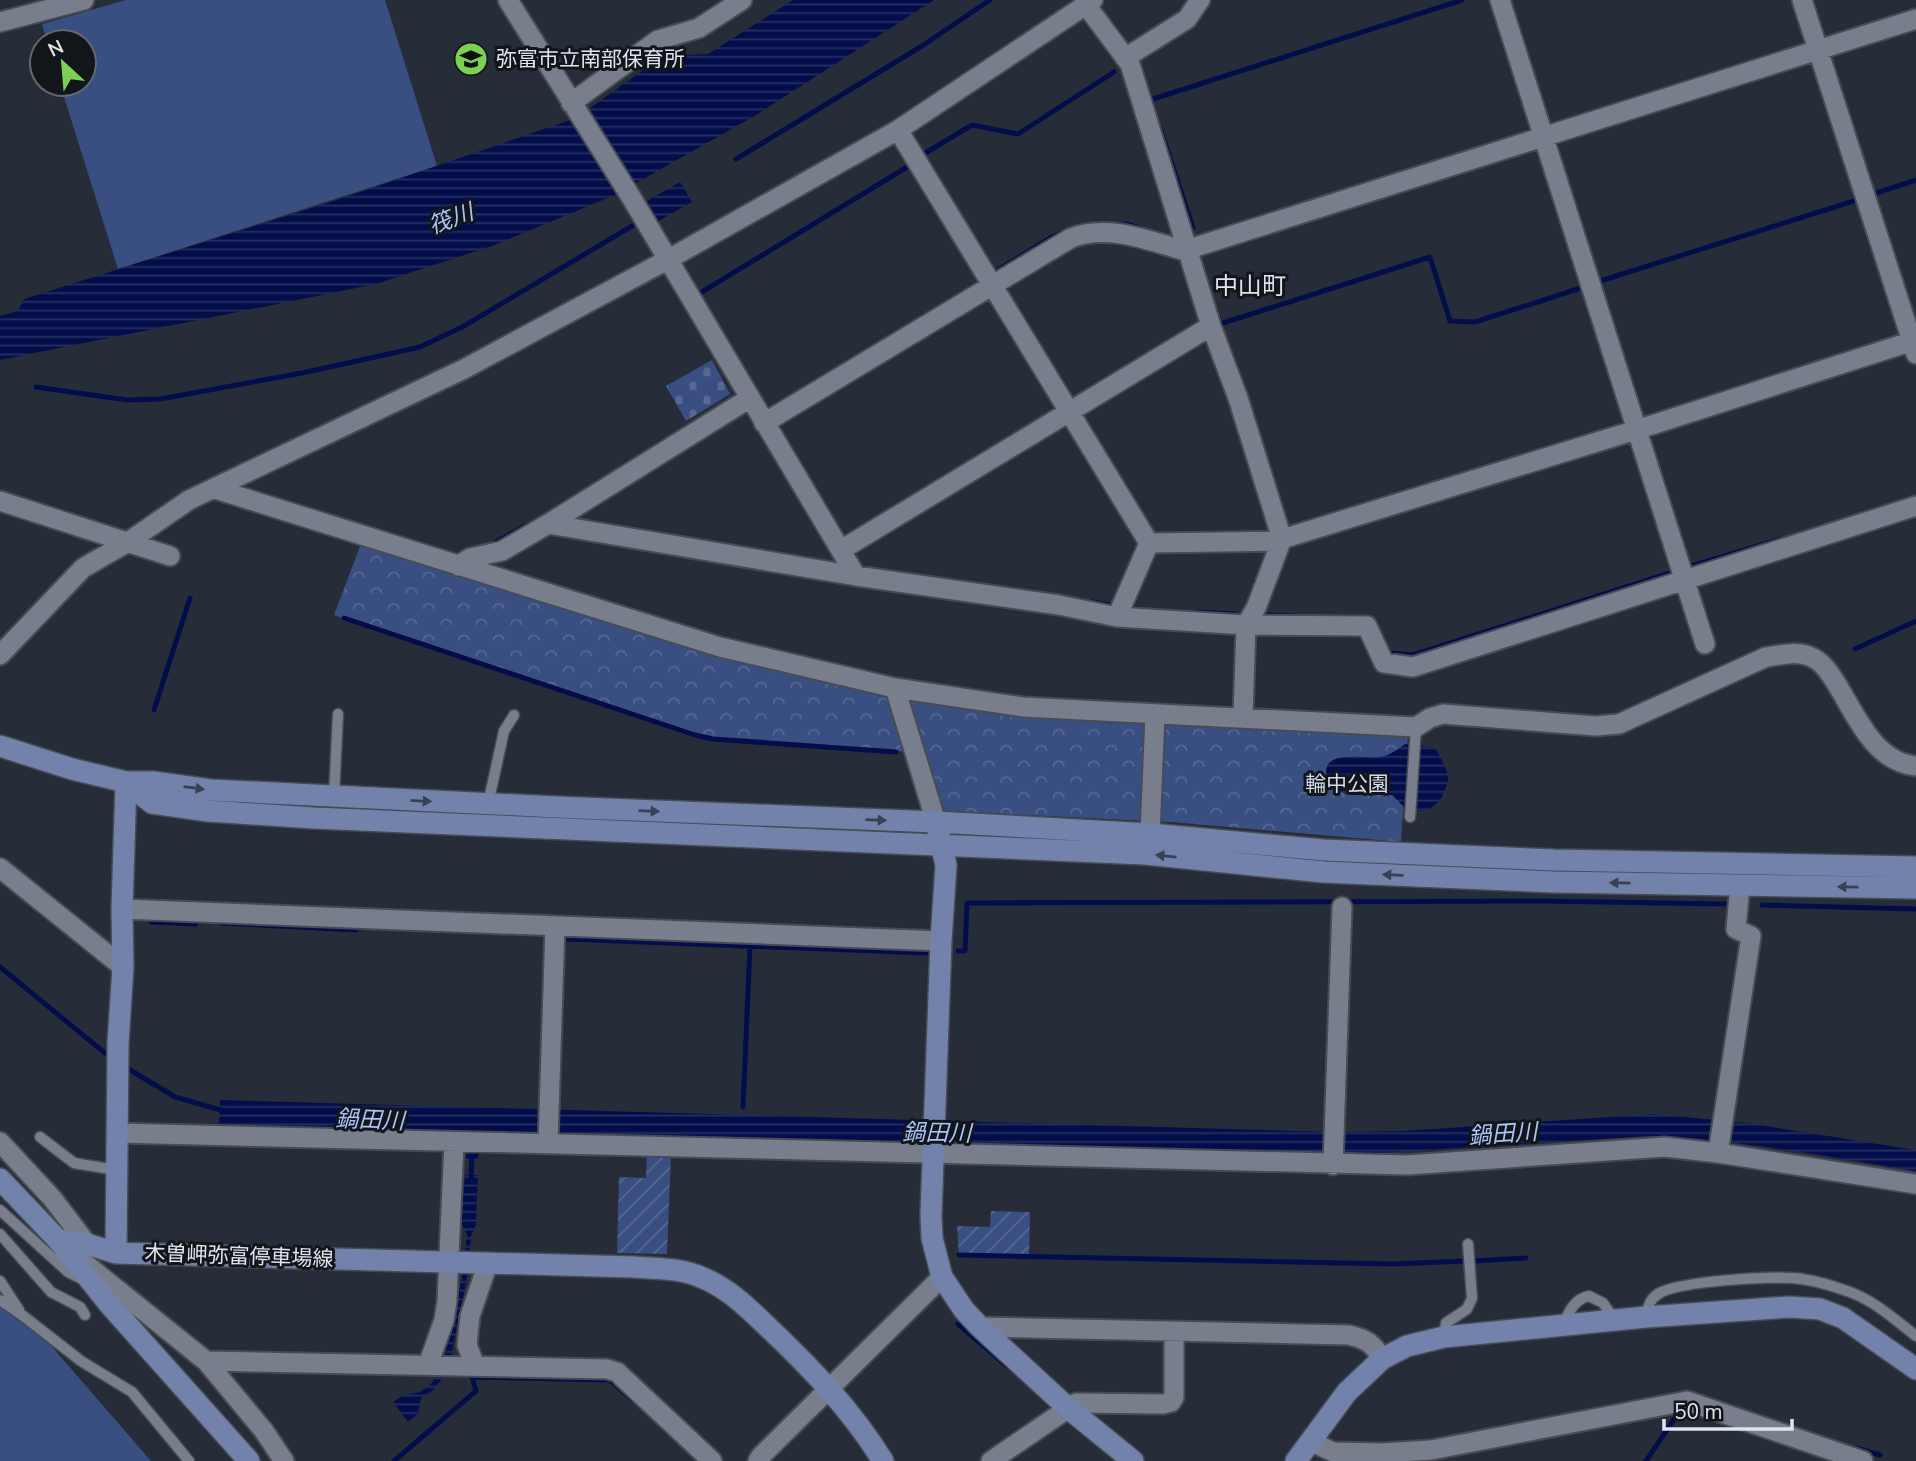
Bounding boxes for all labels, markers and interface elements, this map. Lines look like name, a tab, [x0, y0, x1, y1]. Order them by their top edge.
north arrow	[28, 28, 98, 98]
text: N	[44, 34, 68, 63]
school or university icon: 弥富市立南部保育所	[452, 40, 490, 78]
place label: 弥富市立南部保育所	[496, 45, 685, 73]
water label: 筏川	[424, 196, 481, 241]
district label: 中山町	[1214, 270, 1286, 302]
park label: 輪中公園	[1305, 770, 1389, 798]
one-way arrow	[183, 782, 205, 793]
one-way arrow	[410, 796, 432, 807]
one-way arrow	[638, 806, 660, 817]
one-way arrow	[865, 815, 887, 826]
one-way arrow	[1155, 850, 1177, 861]
one-way arrow	[1382, 870, 1404, 881]
one-way arrow	[1609, 877, 1631, 889]
one-way arrow	[1837, 881, 1859, 893]
water label: 鍋田川	[335, 1103, 408, 1137]
water label: 鍋田川	[1468, 1116, 1541, 1152]
water label: 鍋田川	[902, 1117, 975, 1149]
street label: 木曽岬弥富停車場線	[144, 1239, 334, 1273]
scale bar	[1664, 1388, 1792, 1432]
text: 50 m	[1674, 1398, 1723, 1426]

